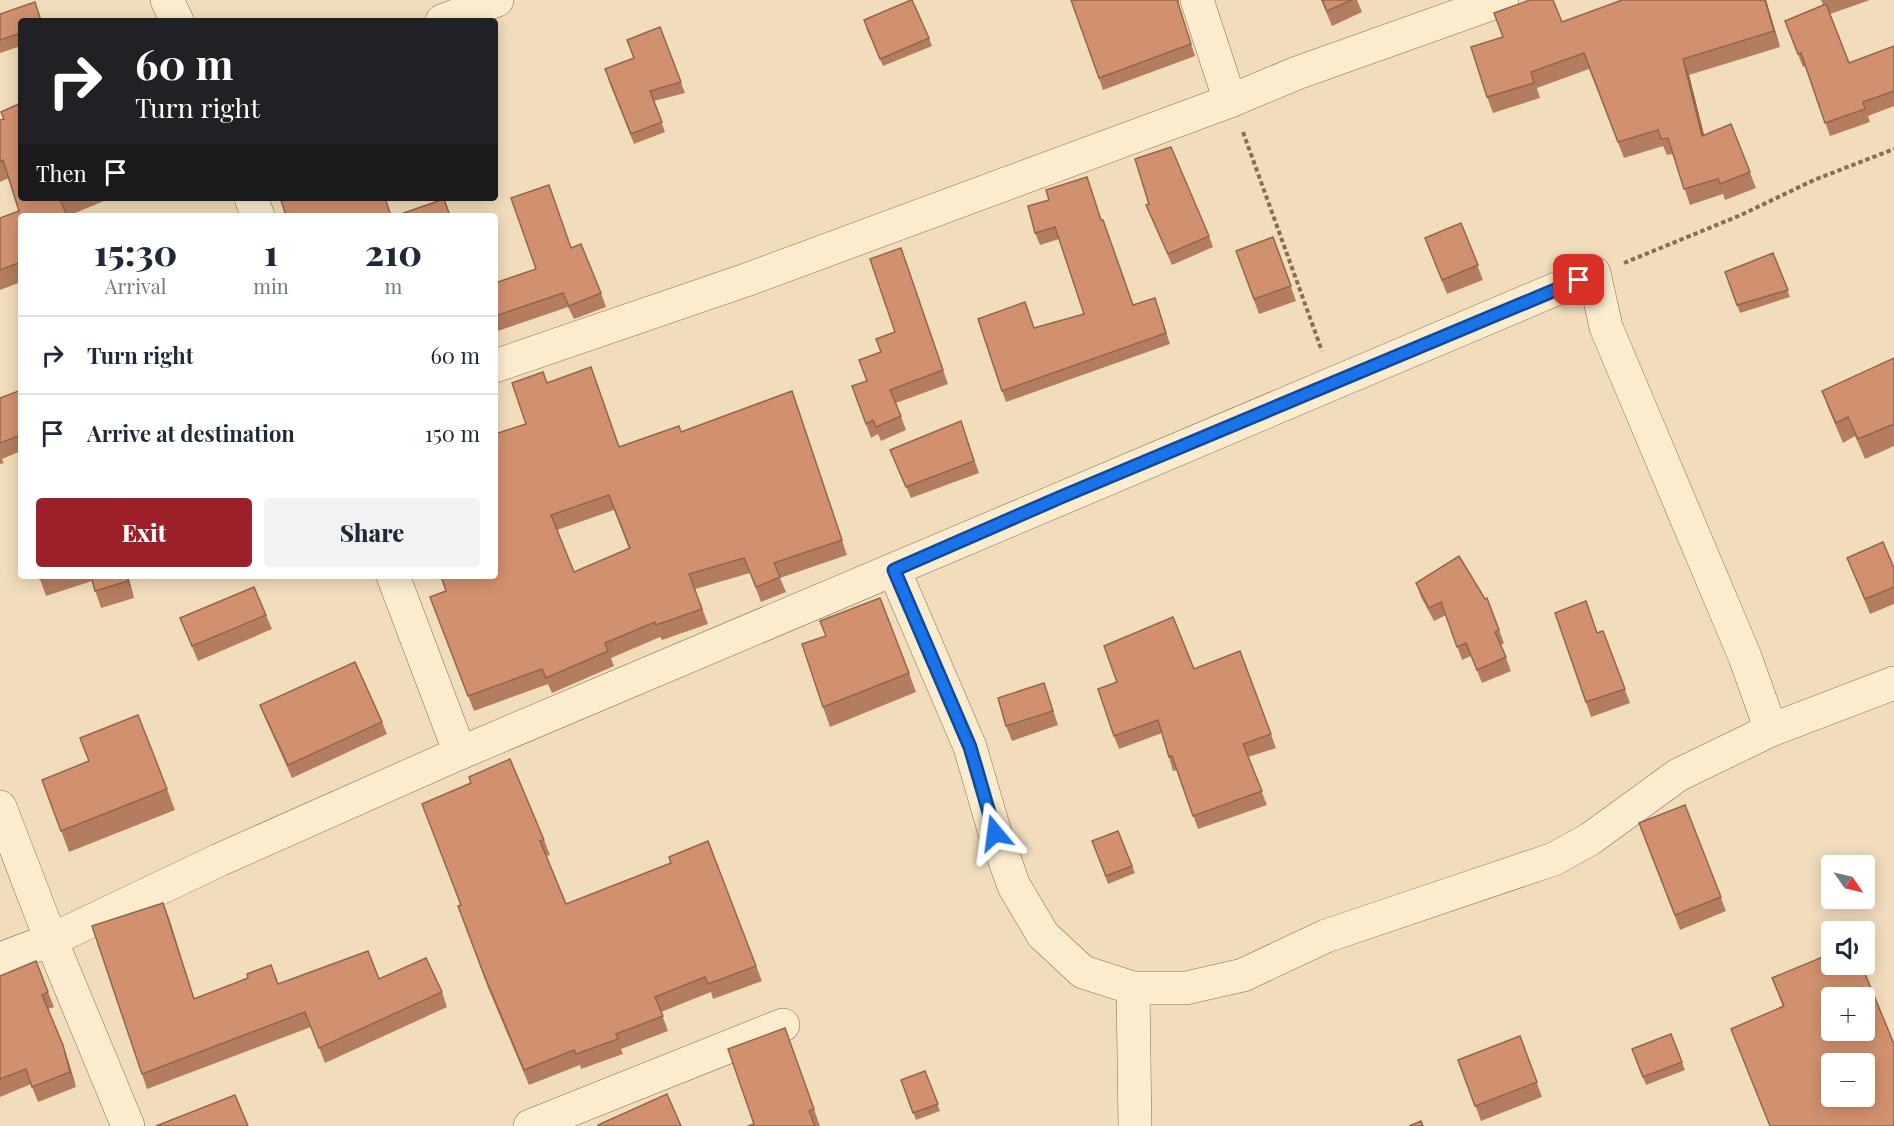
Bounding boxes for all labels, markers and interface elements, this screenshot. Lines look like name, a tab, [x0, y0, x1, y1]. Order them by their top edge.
text: 60 m	[135, 35, 233, 91]
icon: right	[36, 42, 114, 120]
text: Turn right	[135, 89, 260, 125]
icon: arrive	[99, 156, 132, 189]
text: Then	[36, 158, 87, 188]
text: 15:30	[94, 227, 177, 275]
text: 1	[264, 227, 278, 275]
text: 210	[365, 227, 422, 275]
pin	[1553, 254, 1604, 305]
icon: arrive	[1562, 263, 1595, 296]
text: Arrival	[105, 272, 166, 299]
text: min	[253, 272, 289, 299]
text: m	[385, 272, 402, 299]
icon: right	[36, 339, 69, 372]
text: Turn right	[87, 340, 193, 370]
text: 60 m	[430, 340, 480, 370]
icon: arrive	[36, 417, 69, 450]
text: Arrive at destination	[87, 418, 295, 448]
text: 150 m	[425, 418, 480, 448]
button: Exit	[36, 498, 252, 567]
button: Share	[264, 498, 480, 567]
position arrow	[963, 801, 1027, 865]
north arrow	[1821, 855, 1875, 909]
map controls	[1821, 855, 1875, 1107]
button: sound	[1821, 921, 1875, 975]
button: +	[1821, 987, 1875, 1041]
button: −	[1821, 1053, 1875, 1107]

